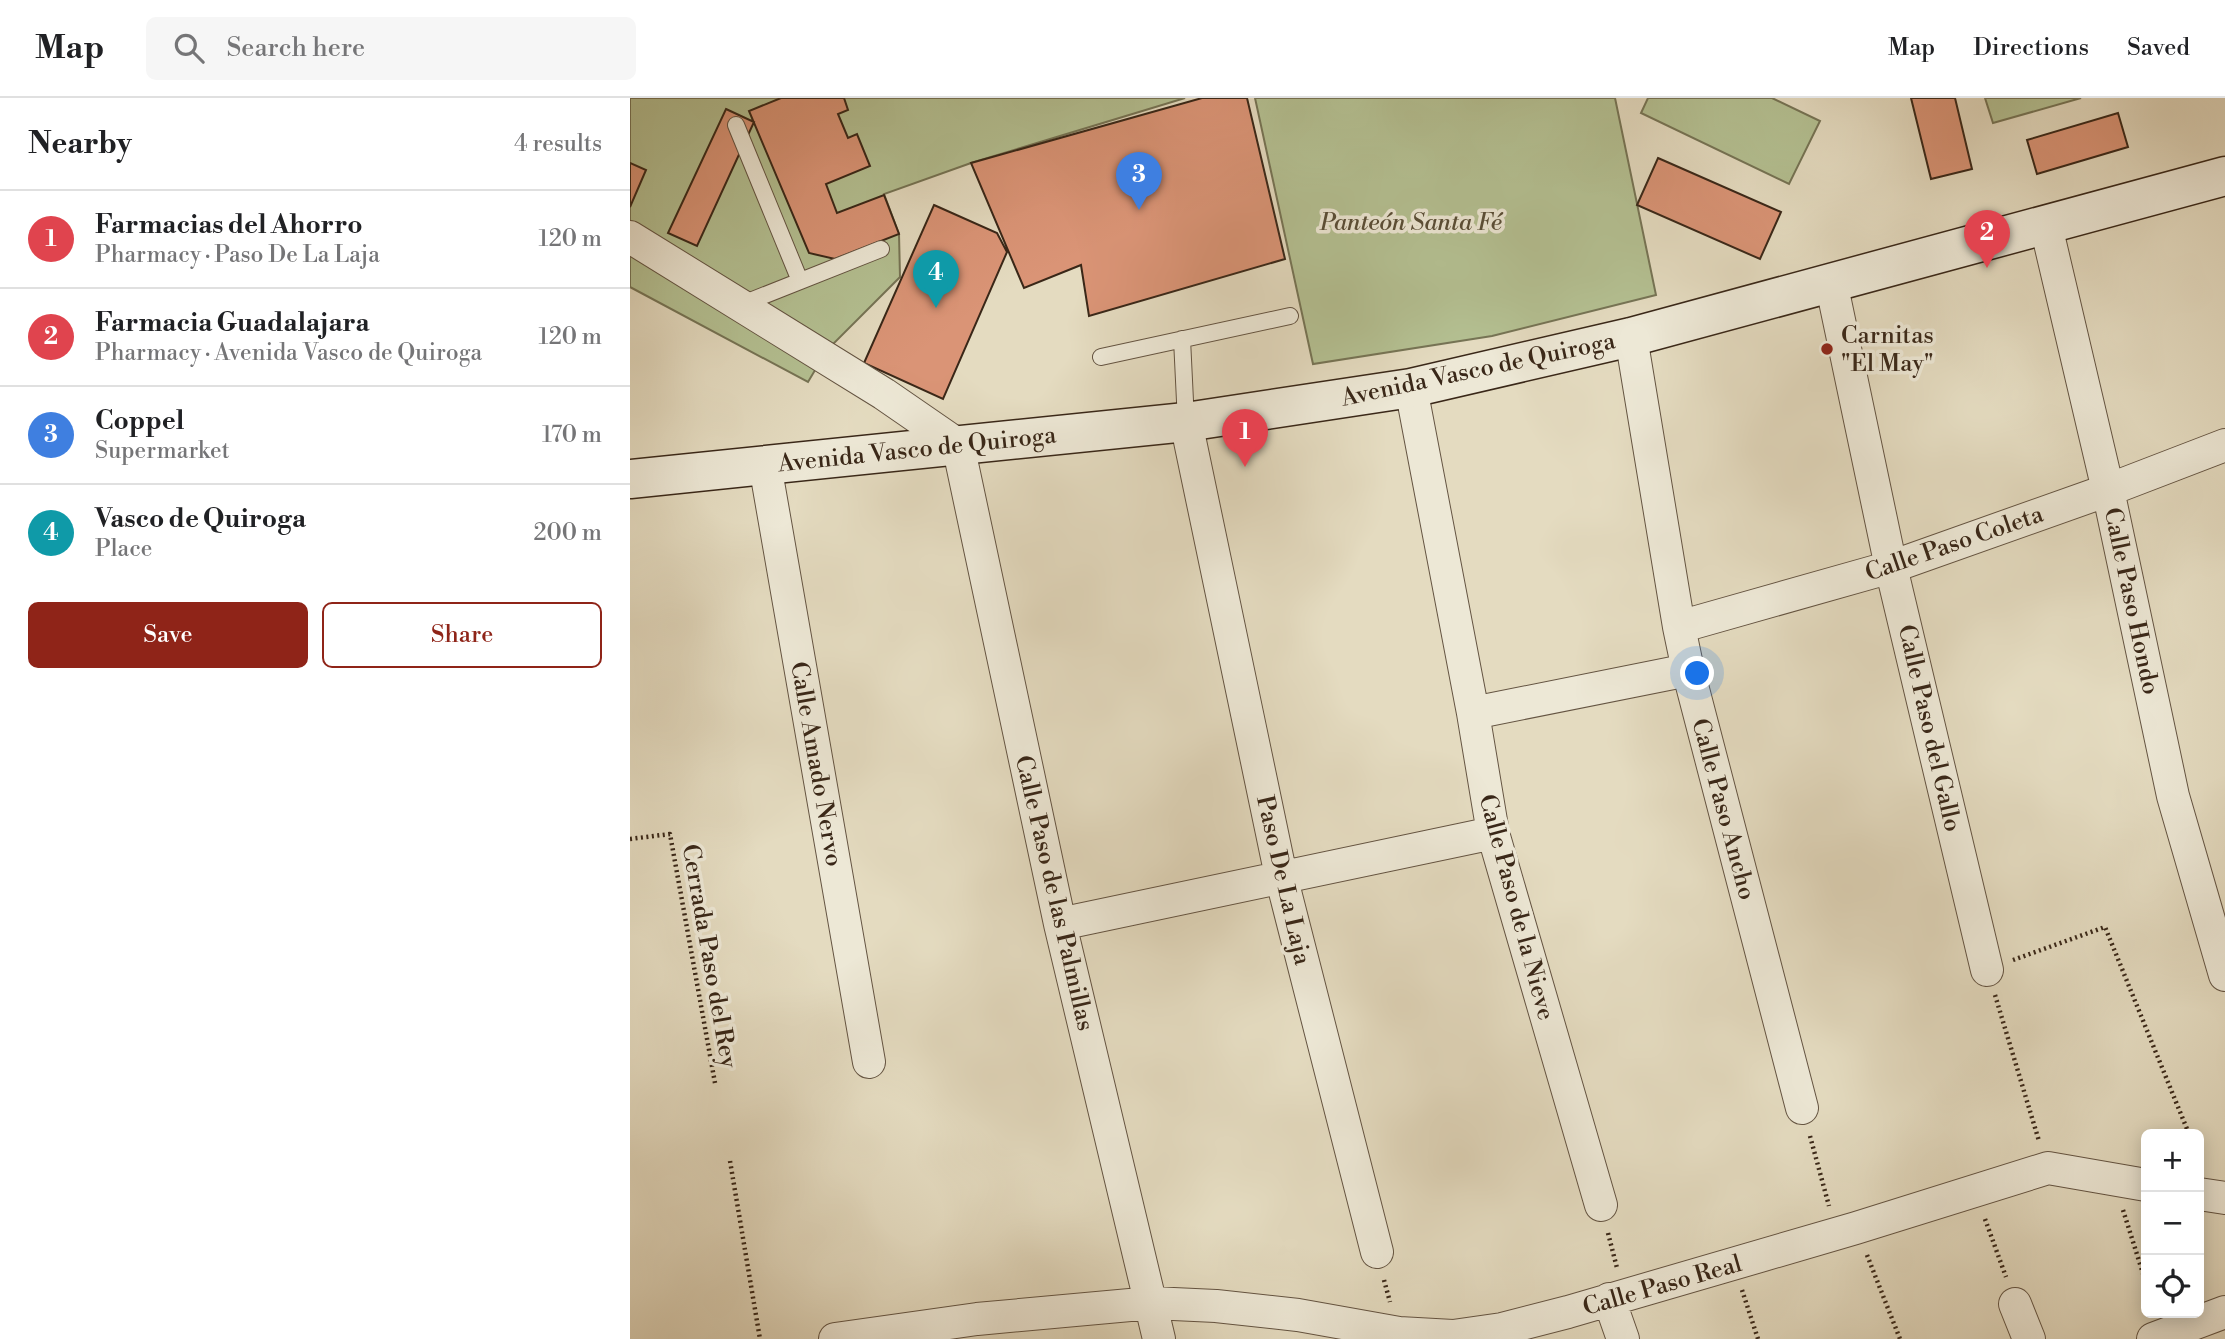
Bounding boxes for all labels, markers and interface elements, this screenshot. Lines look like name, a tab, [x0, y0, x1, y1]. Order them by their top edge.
search box	[146, 17, 636, 80]
text: Map	[35, 28, 104, 69]
icon: search	[170, 29, 208, 67]
text: Search here	[226, 32, 365, 64]
text: Map	[1888, 33, 1935, 63]
text: Directions	[1973, 33, 2089, 63]
text: Saved	[2127, 33, 2190, 63]
text: Nearby	[28, 125, 132, 163]
text: 4 results	[514, 130, 602, 158]
pin: 3	[1116, 152, 1162, 210]
park label: Panteón Santa Fé	[1319, 208, 1504, 238]
text: Farmacias del Ahorro	[95, 209, 363, 241]
pin: 2	[1964, 210, 2010, 268]
text: 1	[45, 225, 57, 253]
text: 120 m	[538, 225, 602, 253]
text: Pharmacy · Paso De La Laja	[95, 241, 380, 269]
pin: 4	[913, 250, 959, 308]
text: Farmacia Guadalajara	[95, 307, 369, 339]
place label: Carnitas "El May"	[1841, 321, 1934, 379]
text: 2	[44, 323, 58, 351]
text: 120 m	[538, 323, 602, 351]
street label: Avenida Vasco de Quiroga	[1337, 326, 1619, 414]
text: Pharmacy · Avenida Vasco de Quiroga	[95, 339, 482, 367]
marker: Carnitas "El May"	[1819, 341, 1835, 357]
text: Coppel	[95, 405, 184, 437]
pin: 1	[1222, 409, 1268, 467]
street label: Avenida Vasco de Quiroga	[776, 420, 1058, 480]
text: 3	[44, 421, 58, 449]
text: 170 m	[542, 421, 602, 449]
text: Supermarket	[95, 437, 230, 465]
street label: Calle Paso Coleta	[1861, 499, 2048, 588]
text: Vasco de Quiroga	[95, 503, 306, 535]
street label: Calle Paso Hondo	[2097, 505, 2165, 697]
text: 4	[43, 519, 59, 547]
text: 200 m	[534, 519, 602, 547]
text: Place	[95, 535, 152, 563]
button: Save	[28, 602, 308, 668]
button: Share	[322, 602, 602, 668]
street label: Calle Paso del Gallo	[1891, 622, 1967, 835]
your location	[1680, 656, 1714, 690]
street label: Calle Amado Nervo	[783, 659, 849, 869]
street label: Calle Paso Ancho	[1684, 715, 1762, 903]
street label: Calle Paso de las Palmillas	[1008, 753, 1100, 1034]
street label: Calle Paso de la Nieve	[1471, 791, 1561, 1023]
street label: Paso De La Laja	[1249, 793, 1317, 969]
street label: Cerrada Paso del Rey	[675, 842, 744, 1071]
map controls	[2141, 1129, 2204, 1318]
button: +	[2141, 1129, 2204, 1192]
button: −	[2141, 1192, 2204, 1255]
street label: Calle Paso Real	[1579, 1249, 1745, 1323]
button: locate	[2141, 1255, 2204, 1318]

